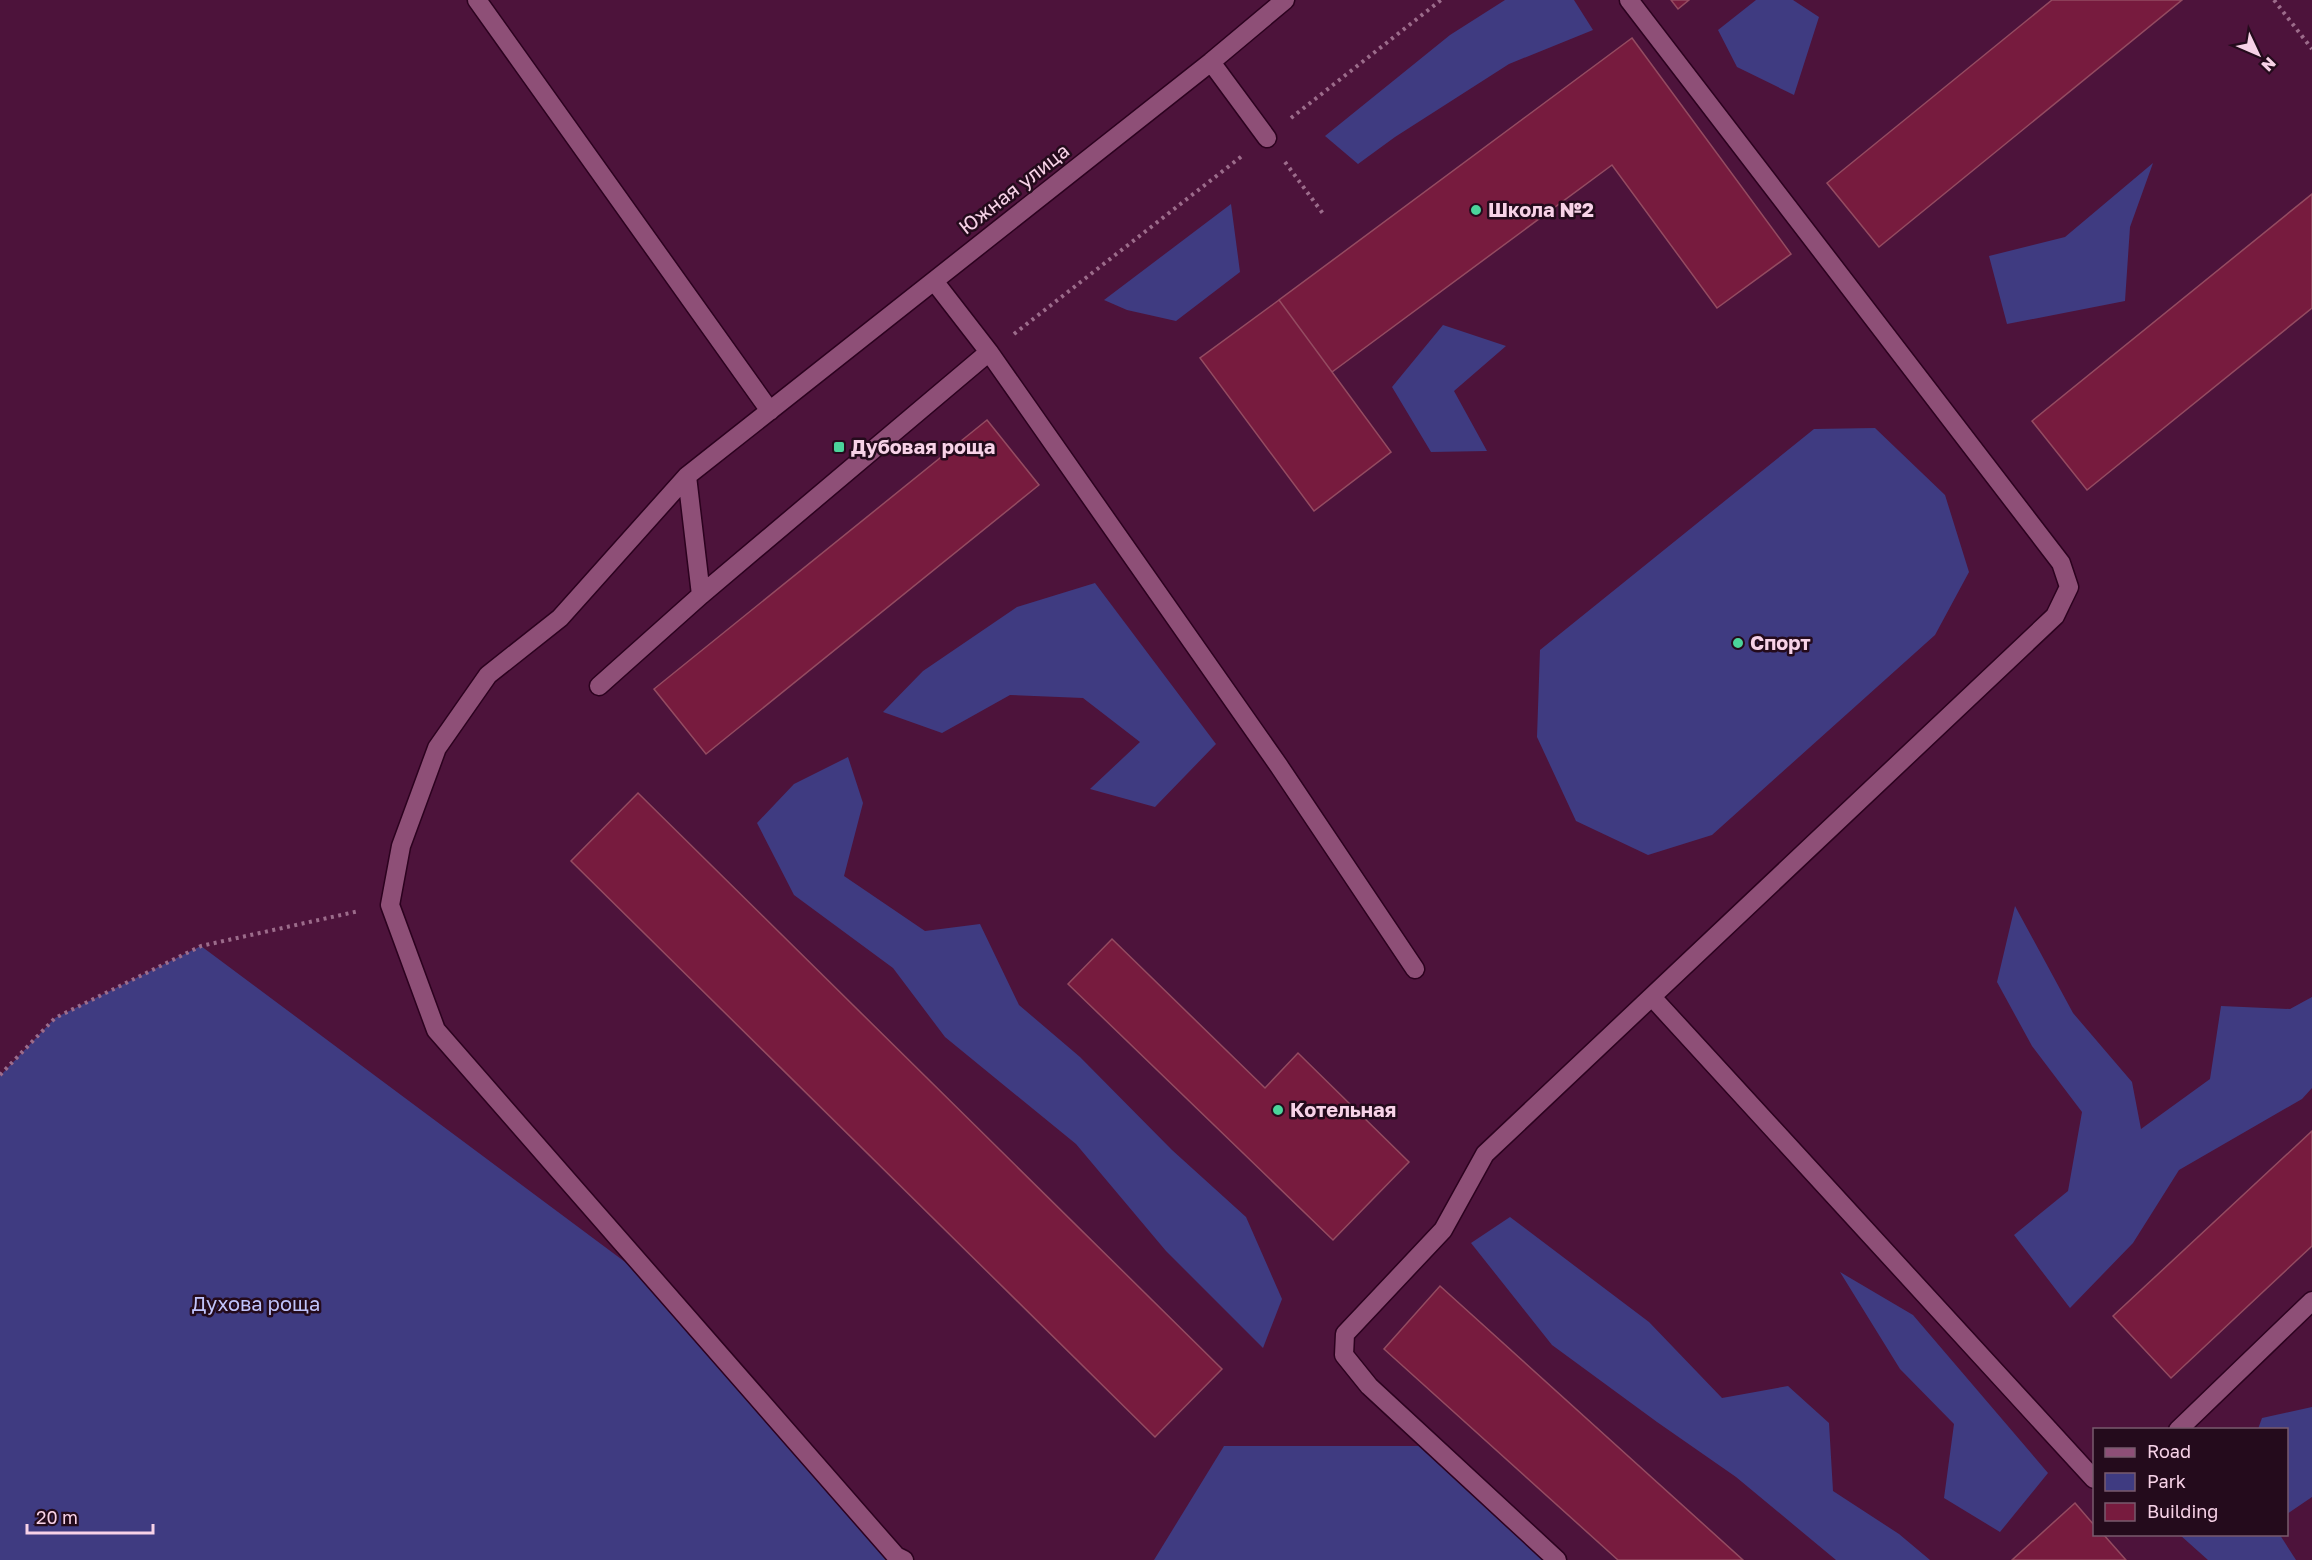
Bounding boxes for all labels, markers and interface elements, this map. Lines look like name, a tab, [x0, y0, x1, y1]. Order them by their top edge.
north arrow	[2228, 24, 2288, 84]
text: N	[2257, 53, 2280, 76]
street label: Южная улица	[953, 138, 1073, 239]
place label: Школа №2	[1488, 197, 1594, 221]
marker: Школа №2	[1469, 203, 1483, 217]
place label: Дубовая роща	[851, 434, 995, 458]
marker: Дубовая роща	[832, 440, 846, 454]
place label: Спорт	[1750, 630, 1811, 654]
marker: Спорт	[1731, 636, 1745, 650]
place label: Котельная	[1290, 1097, 1396, 1121]
marker: Котельная	[1271, 1103, 1285, 1117]
park label: Духова роща	[192, 1291, 320, 1315]
legend	[2093, 1428, 2288, 1536]
text: Road	[2147, 1440, 2191, 1462]
text: Park	[2147, 1470, 2186, 1492]
scale bar	[27, 1497, 153, 1535]
text: Building	[2147, 1500, 2218, 1522]
text: 20 m	[36, 1506, 78, 1528]

